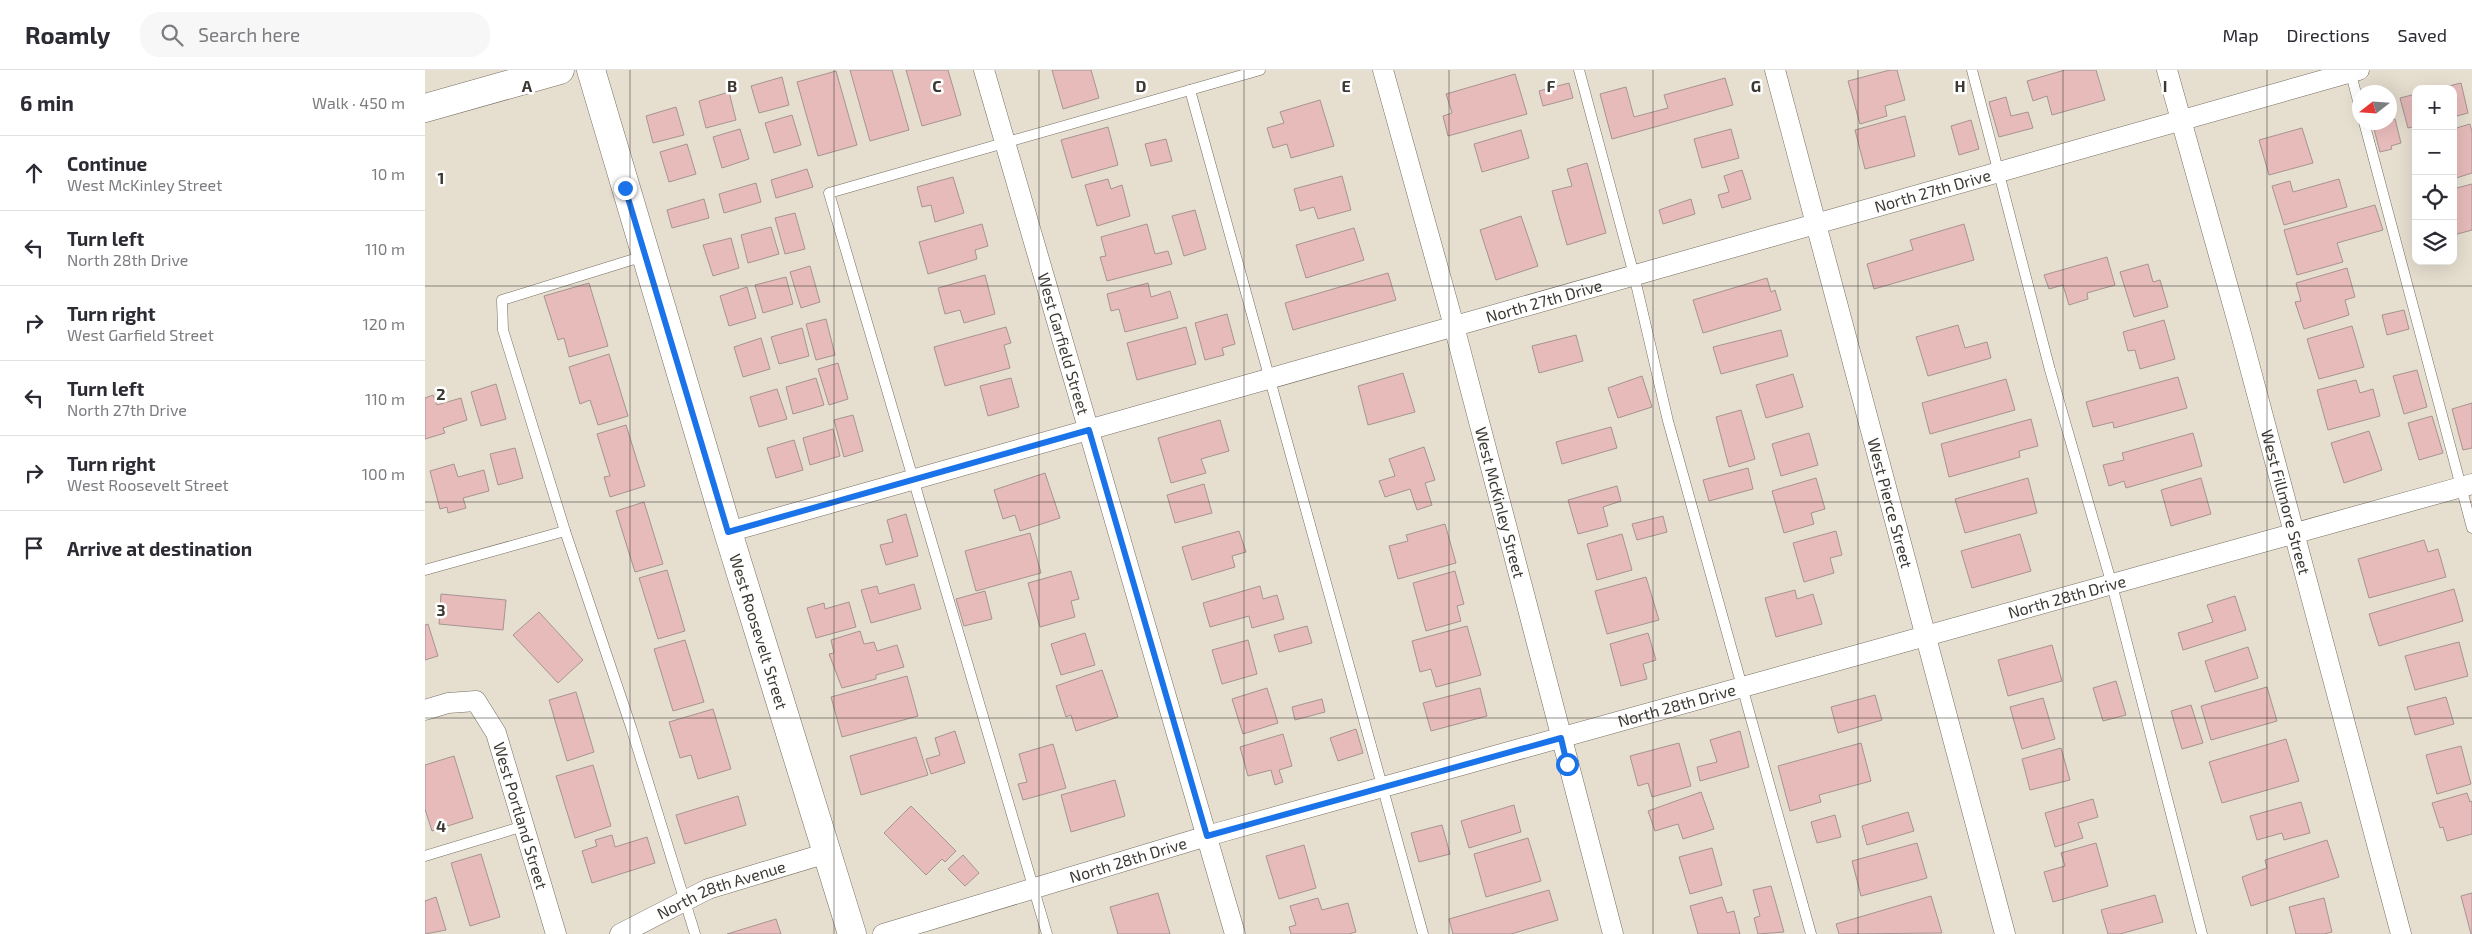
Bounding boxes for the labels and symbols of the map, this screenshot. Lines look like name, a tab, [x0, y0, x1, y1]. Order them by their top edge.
text: A	[522, 76, 533, 95]
text: B	[727, 76, 737, 95]
text: C	[932, 76, 942, 95]
text: D	[1136, 76, 1147, 95]
text: E	[1341, 76, 1351, 95]
text: F	[1547, 76, 1556, 95]
text: G	[1751, 76, 1761, 95]
text: H	[1954, 76, 1966, 95]
text: I	[2163, 76, 2167, 95]
north arrow	[2352, 85, 2397, 130]
street label: North 27th Drive	[1872, 165, 1993, 216]
text: 1	[438, 168, 444, 187]
route end	[614, 177, 637, 200]
street label: West Garfield Street	[1034, 270, 1094, 417]
street label: North 27th Drive	[1483, 275, 1604, 326]
text: 2	[436, 384, 446, 403]
street label: West McKinley Street	[1472, 425, 1529, 580]
street label: West Fillmore Street	[2258, 427, 2315, 576]
street label: West Pierce Street	[1864, 436, 1917, 570]
street label: West Roosevelt Street	[726, 551, 792, 711]
street label: North 28th Drive	[2006, 571, 2128, 622]
text: 3	[436, 600, 446, 619]
street label: North 28th Drive	[1615, 679, 1738, 730]
street label: West Portland Street	[490, 740, 552, 891]
route start	[1556, 753, 1579, 776]
text: 4	[436, 816, 446, 835]
street label: North 28th Drive	[1067, 833, 1189, 886]
street label: North 28th Avenue	[653, 856, 788, 923]

